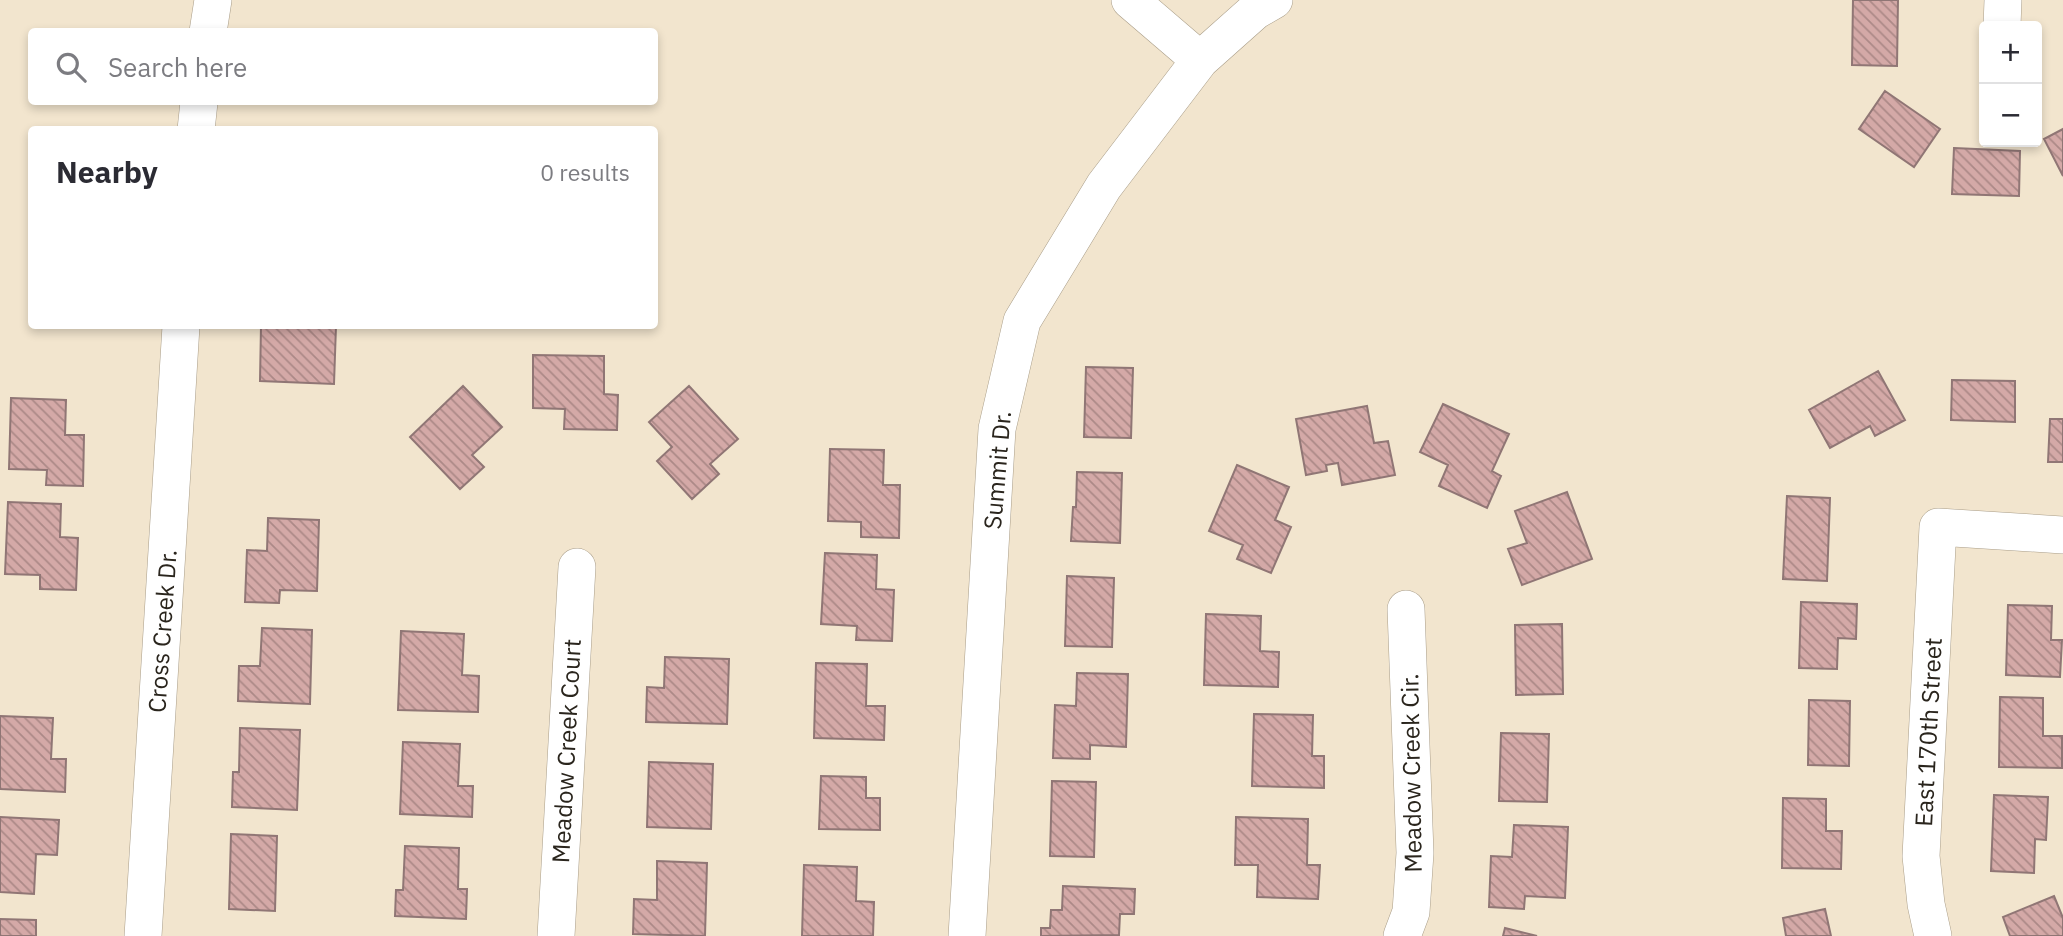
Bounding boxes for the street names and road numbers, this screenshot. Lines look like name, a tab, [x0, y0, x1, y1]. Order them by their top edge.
street label: Summit Dr.	[976, 409, 1018, 531]
street label: Cross Creek Dr.	[140, 548, 184, 714]
street label: East 170th Street	[1907, 637, 1949, 827]
street label: Meadow Creek Court	[544, 638, 588, 864]
street label: Meadow Creek Cir.	[1393, 673, 1429, 873]

